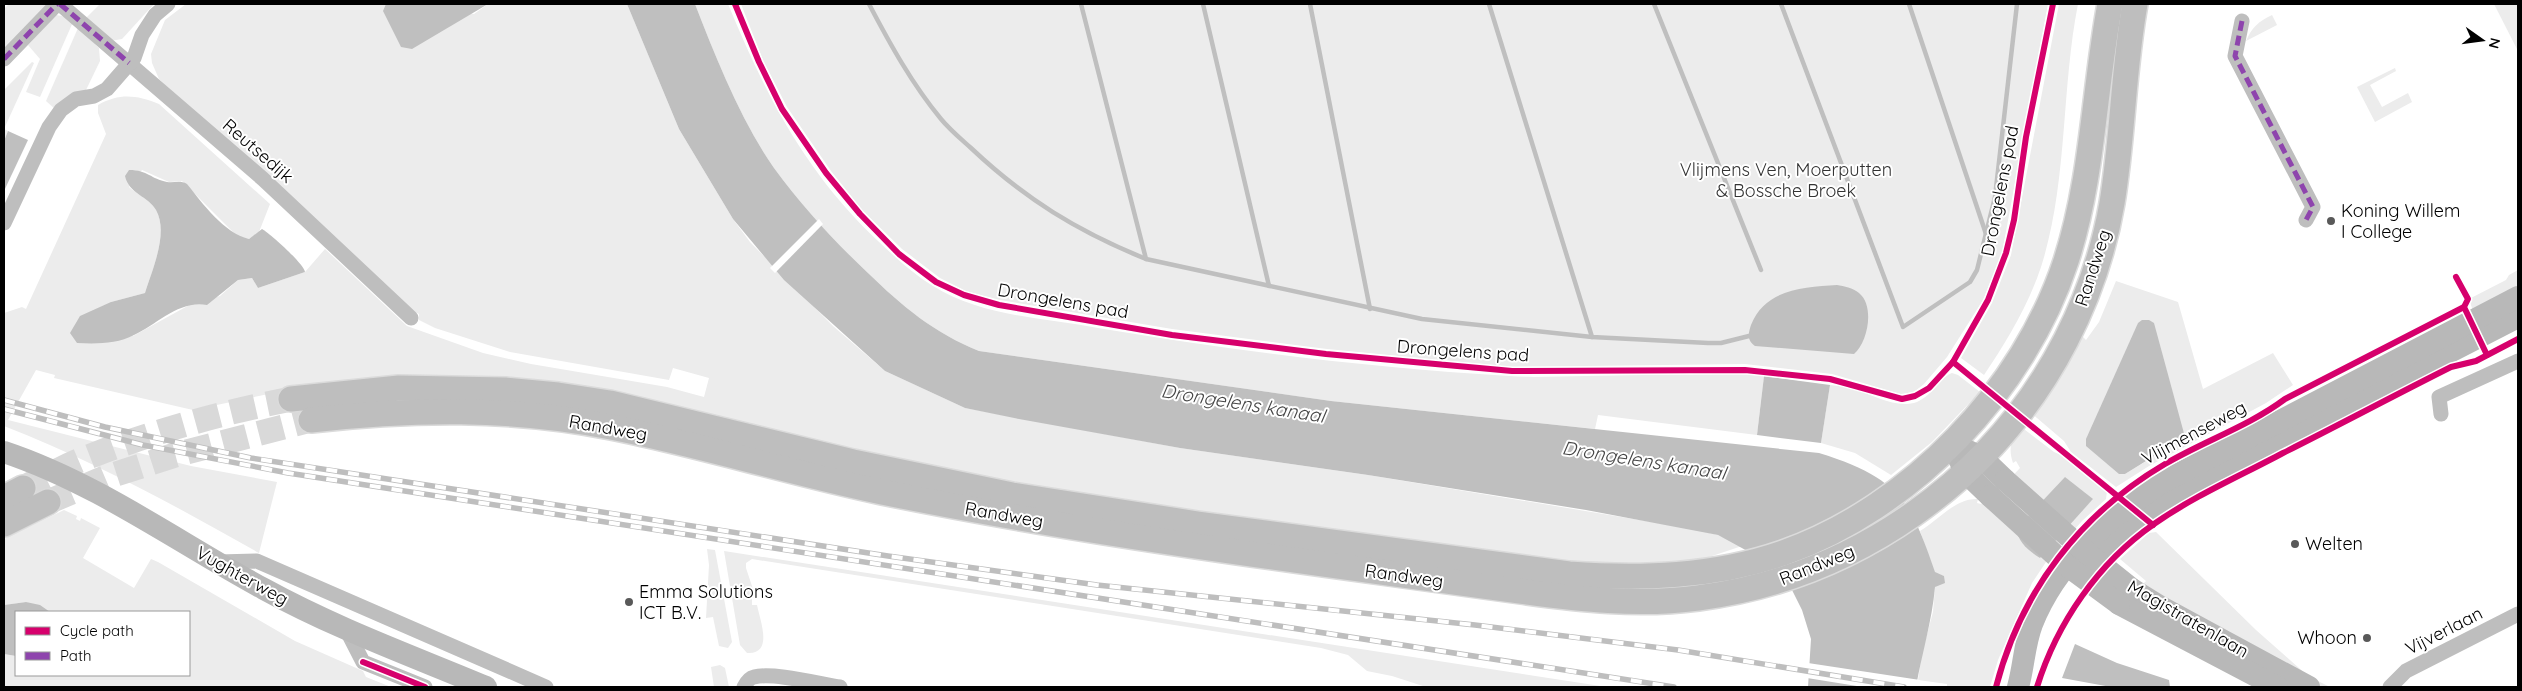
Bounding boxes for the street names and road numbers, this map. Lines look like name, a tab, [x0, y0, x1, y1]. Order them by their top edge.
street label: Reutsedijk	[218, 113, 299, 188]
street label: Drongelens pad	[1976, 124, 2023, 258]
street label: Randweg	[2069, 227, 2116, 309]
street label: Drongelens pad	[996, 278, 1130, 323]
street label: Drongelens pad	[1396, 334, 1530, 367]
street label: Vlijmenseweg	[2137, 395, 2250, 470]
street label: Randweg	[567, 409, 649, 446]
street label: Randweg	[963, 496, 1045, 533]
street label: Randweg	[1776, 539, 1858, 590]
street label: Vughterweg	[192, 541, 292, 610]
street label: Randweg	[1363, 559, 1445, 592]
street label: Magistratenlaan	[2124, 575, 2253, 663]
street label: Vijverlaan	[2401, 601, 2486, 660]

